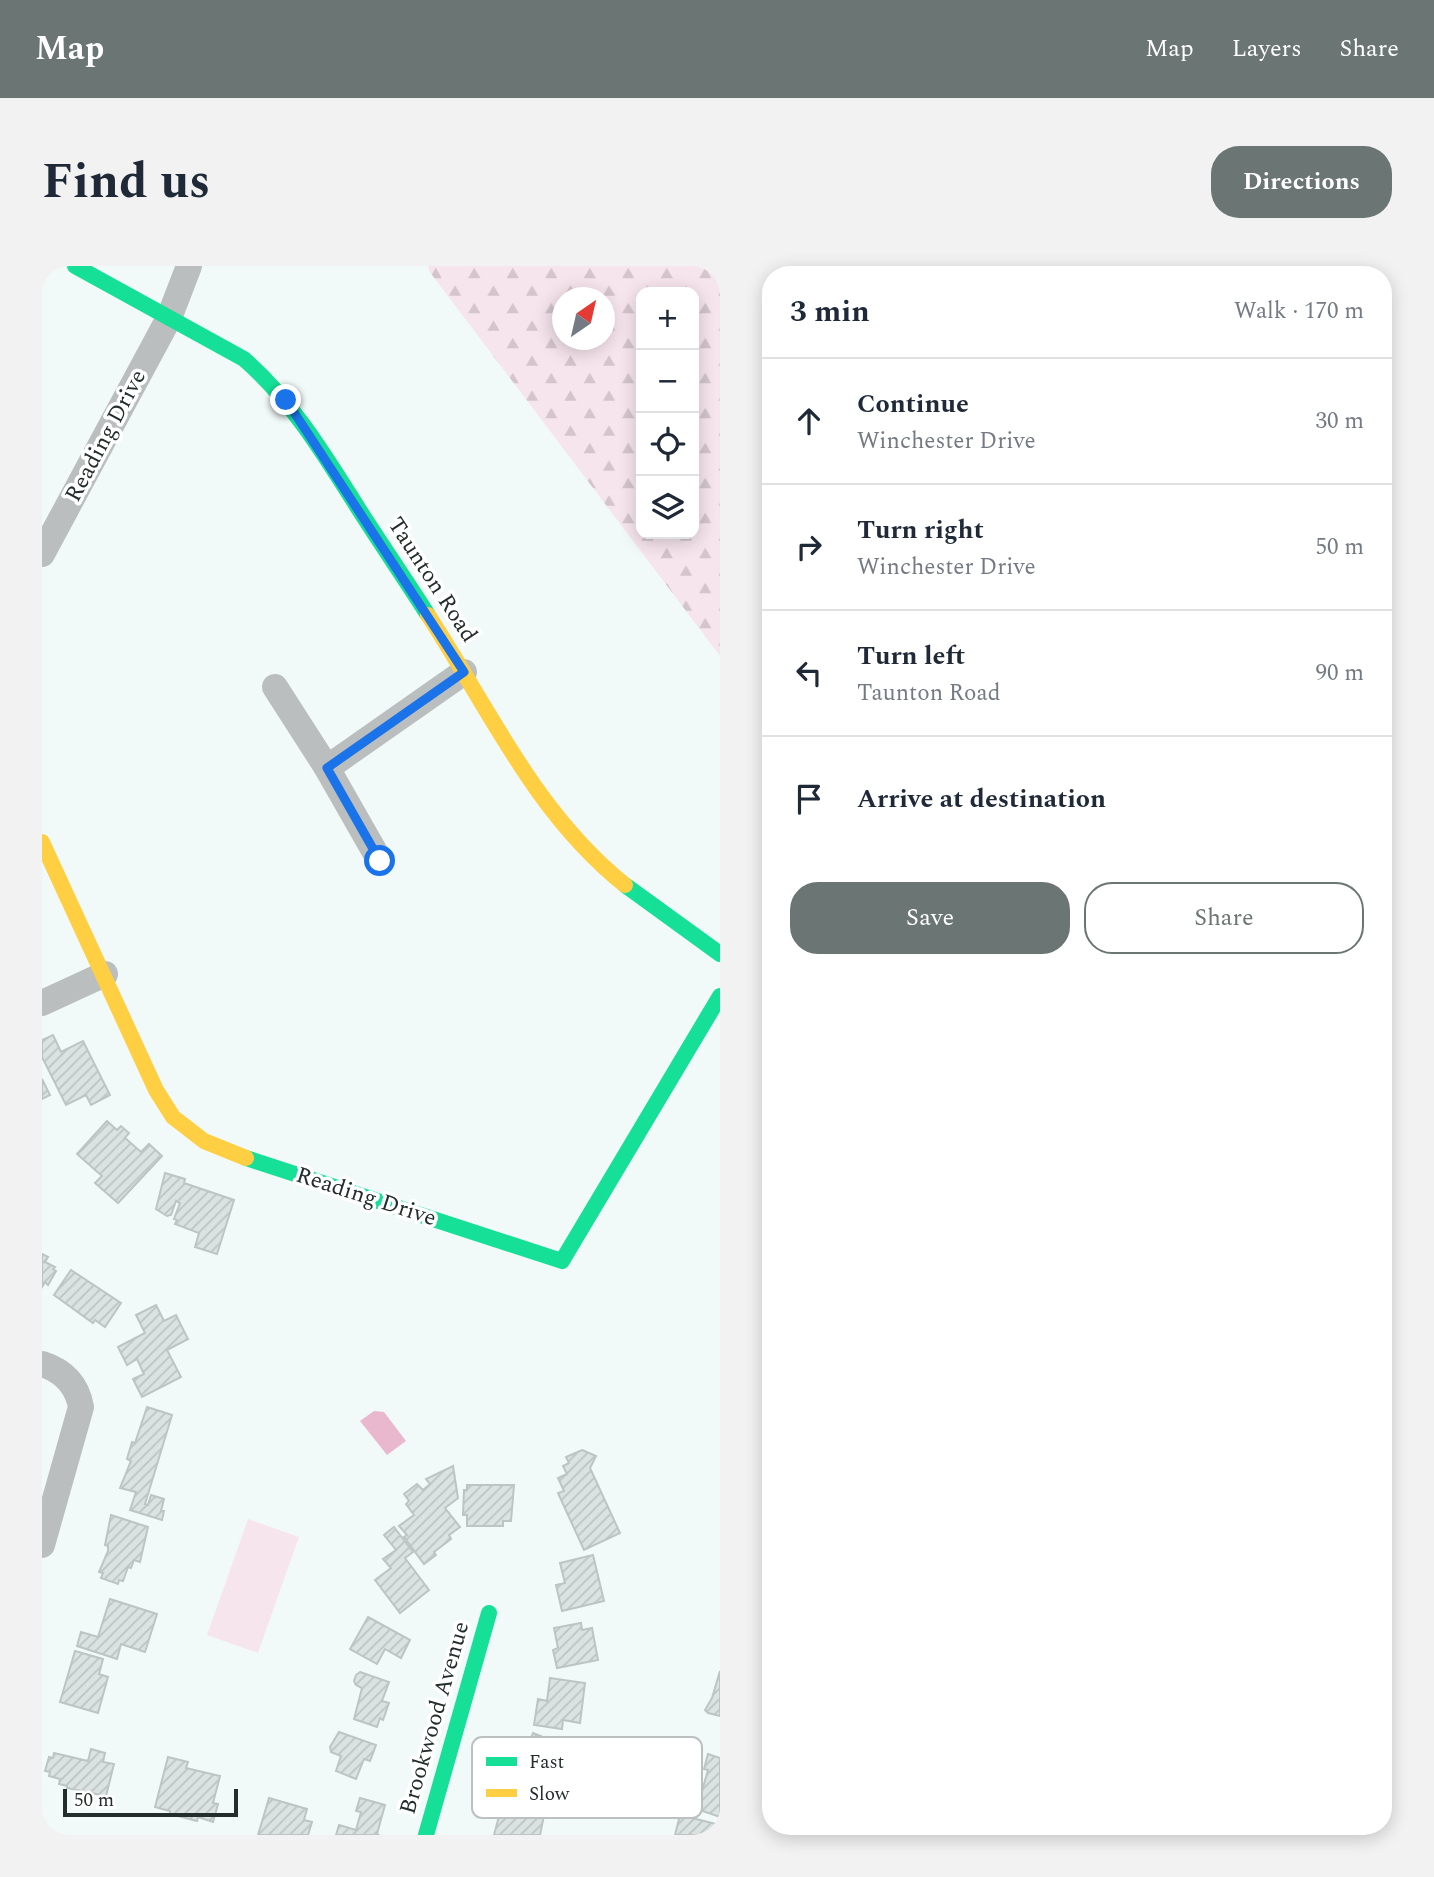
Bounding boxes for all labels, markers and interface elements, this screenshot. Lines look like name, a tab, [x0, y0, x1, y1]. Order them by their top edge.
text: Map	[35, 24, 104, 74]
text: Map	[1145, 31, 1194, 67]
text: Layers	[1232, 31, 1302, 67]
text: Share	[1340, 31, 1399, 67]
text: Find us	[42, 145, 210, 220]
button: Directions	[1211, 146, 1392, 218]
north arrow	[552, 287, 615, 350]
map controls	[636, 287, 699, 539]
button: +	[636, 287, 699, 350]
text: 3 min	[790, 289, 870, 335]
text: Walk · 170 m	[1234, 294, 1364, 329]
button: −	[636, 350, 699, 413]
street label: Reading Drive	[56, 363, 156, 509]
route end	[270, 384, 301, 415]
text: Continue	[857, 384, 969, 424]
icon: ahead	[790, 402, 828, 440]
text: 30 m	[1315, 404, 1364, 439]
button: locate	[636, 413, 699, 476]
text: Winchester Drive	[857, 424, 1036, 459]
button: layers	[636, 476, 699, 539]
street label: Taunton Road	[378, 510, 486, 650]
text: Turn right	[857, 510, 984, 550]
icon: right	[790, 528, 828, 566]
text: 50 m	[1315, 530, 1364, 565]
text: Winchester Drive	[857, 550, 1036, 585]
text: Turn left	[857, 636, 965, 676]
icon: left	[790, 654, 828, 692]
text: 90 m	[1315, 656, 1364, 691]
text: Taunton Road	[857, 676, 1001, 711]
text: Arrive at destination	[857, 779, 1106, 819]
icon: arrive	[790, 780, 828, 818]
route start	[364, 845, 395, 876]
button: Save	[790, 882, 1070, 954]
button: Share	[1084, 882, 1364, 954]
street label: Reading Drive	[291, 1158, 441, 1236]
street label: Brookwood Avenue	[391, 1618, 479, 1818]
legend	[472, 1737, 702, 1818]
text: Fast	[529, 1748, 565, 1777]
text: Slow	[529, 1780, 570, 1809]
scale bar	[63, 1786, 238, 1818]
text: 50 m	[74, 1786, 114, 1815]

